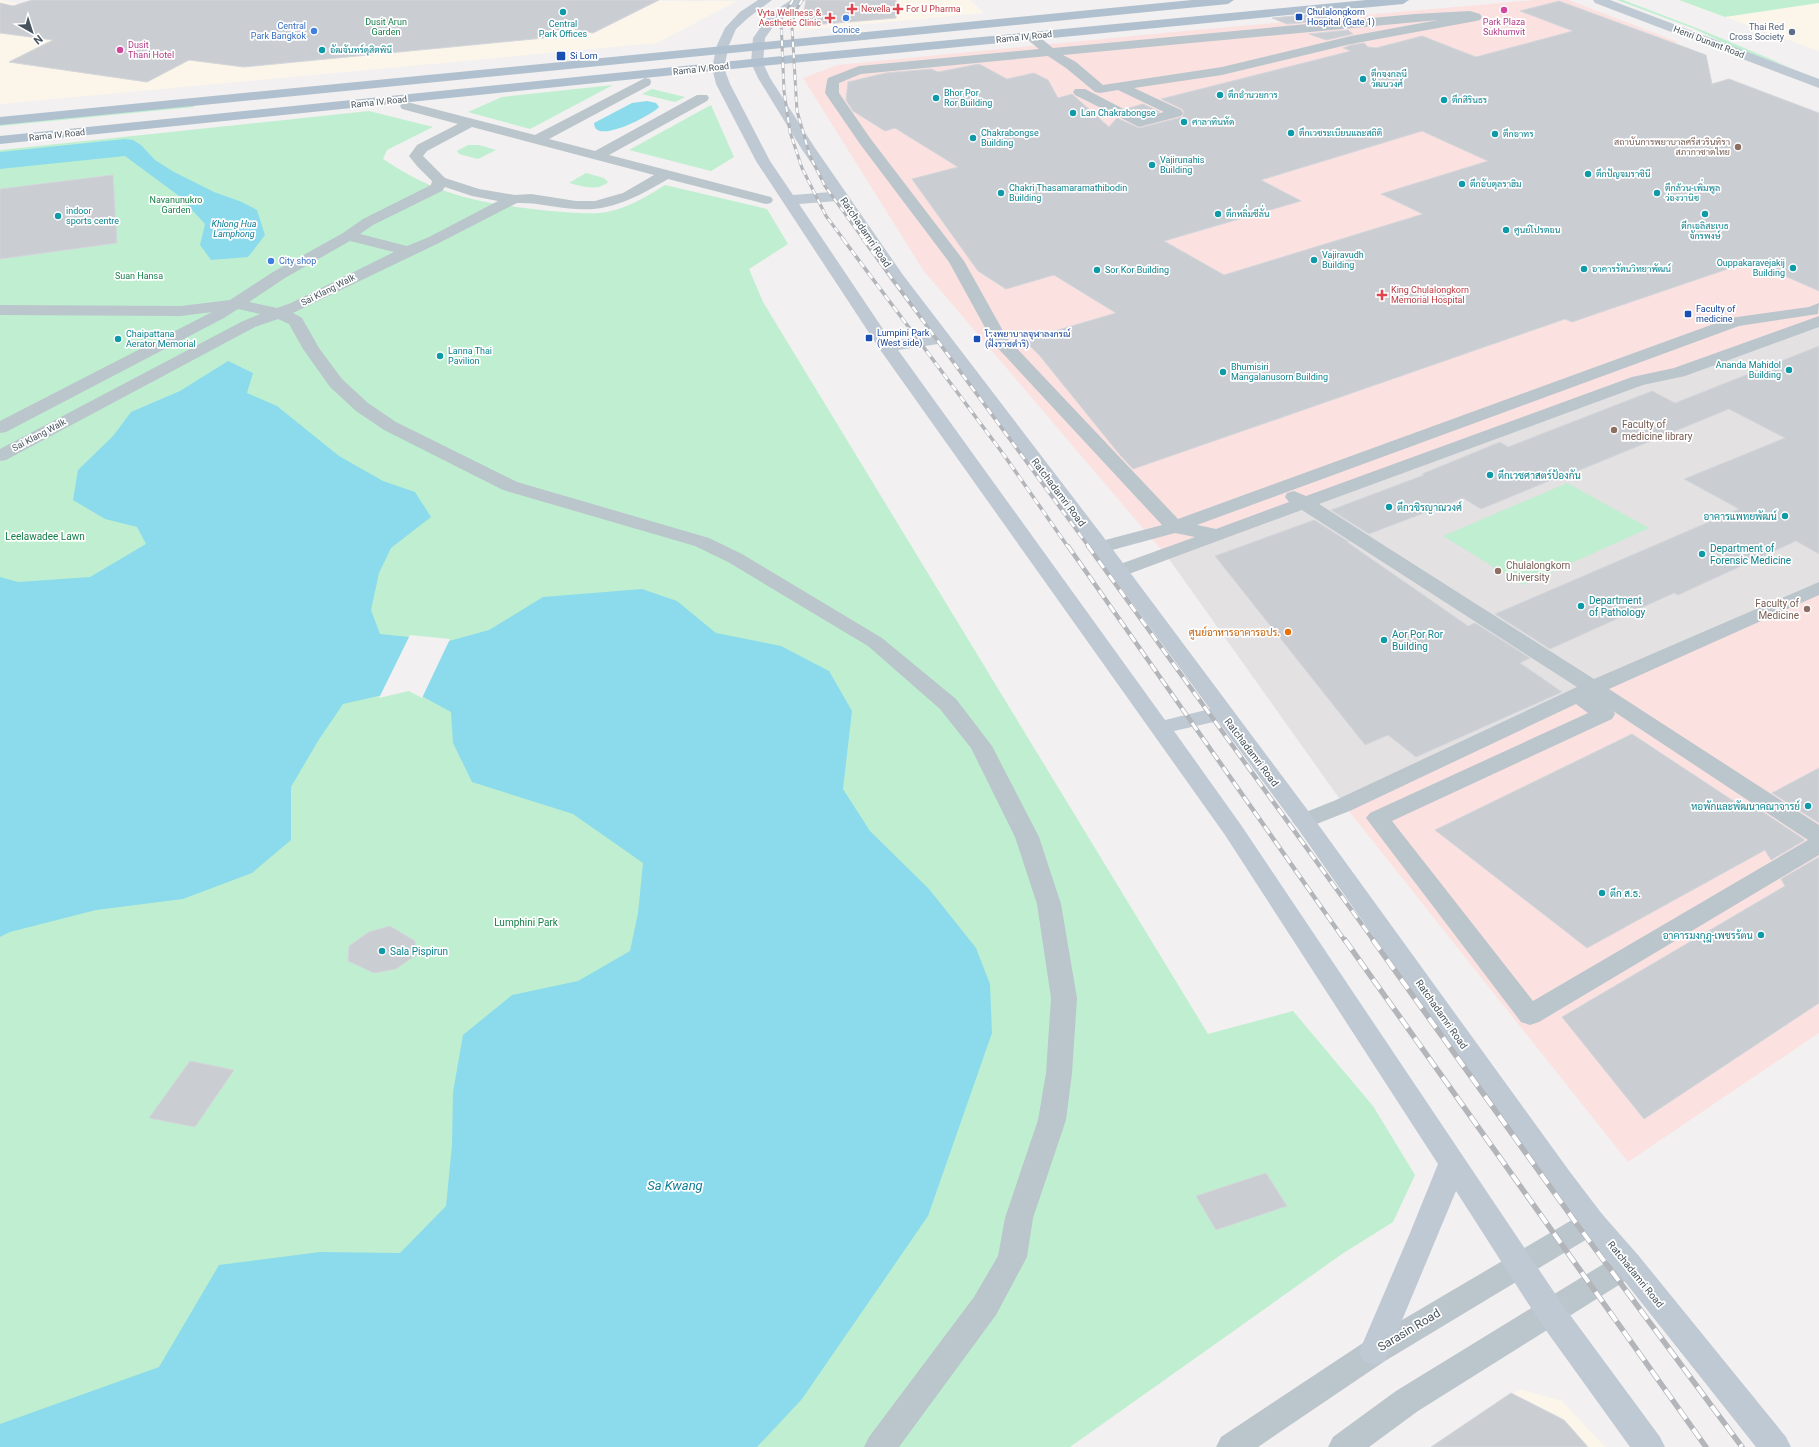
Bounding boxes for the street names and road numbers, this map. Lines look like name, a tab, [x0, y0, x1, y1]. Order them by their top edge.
street label: Henri Dunant Road	[1672, 24, 1746, 60]
street label: Rama IV Road	[995, 29, 1053, 45]
street label: Rama IV Road	[672, 61, 730, 77]
street label: Rama IV Road	[350, 94, 408, 110]
street label: Rama IV Road	[28, 127, 86, 143]
street label: Ratchadamri Road	[838, 195, 893, 269]
street label: Sai Klang Walk	[299, 272, 357, 308]
street label: Sai Klang Walk	[11, 417, 68, 453]
street label: Ratchadamri Road	[1029, 456, 1088, 528]
street label: Ratchadamri Road	[1222, 716, 1281, 788]
street label: Ratchadamri Road	[1414, 977, 1470, 1051]
street label: Ratchadamri Road	[1605, 1239, 1666, 1310]
street label: Sarasin Road	[1375, 1306, 1443, 1354]

